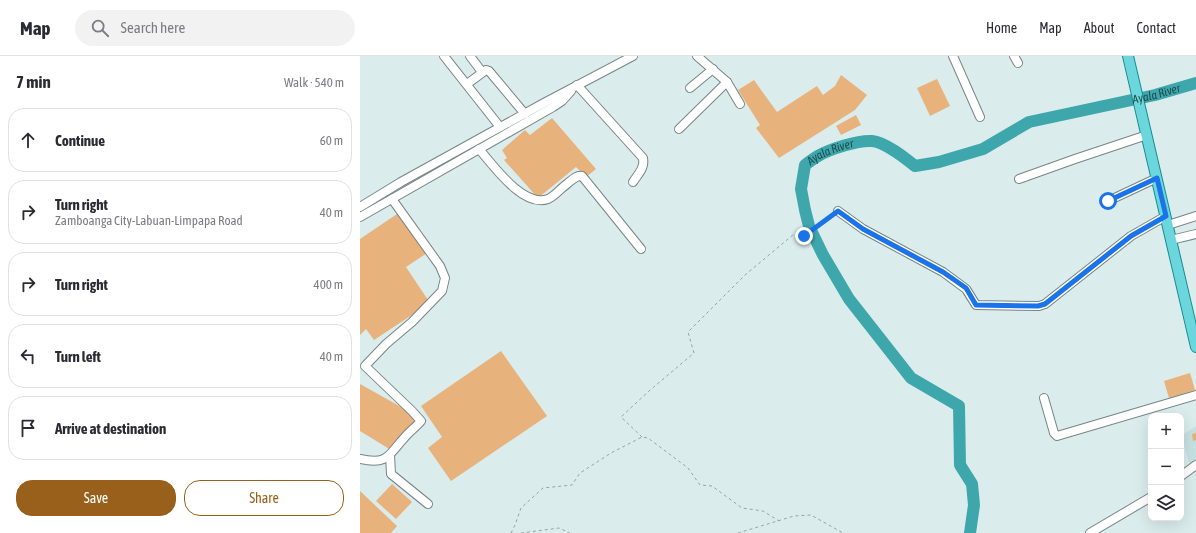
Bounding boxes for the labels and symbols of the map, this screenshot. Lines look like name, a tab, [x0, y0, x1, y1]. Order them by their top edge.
water label: Ayala River	[1130, 81, 1183, 107]
water label: Ayala River	[803, 136, 855, 169]
route start	[1099, 192, 1117, 210]
route end	[795, 227, 813, 245]

